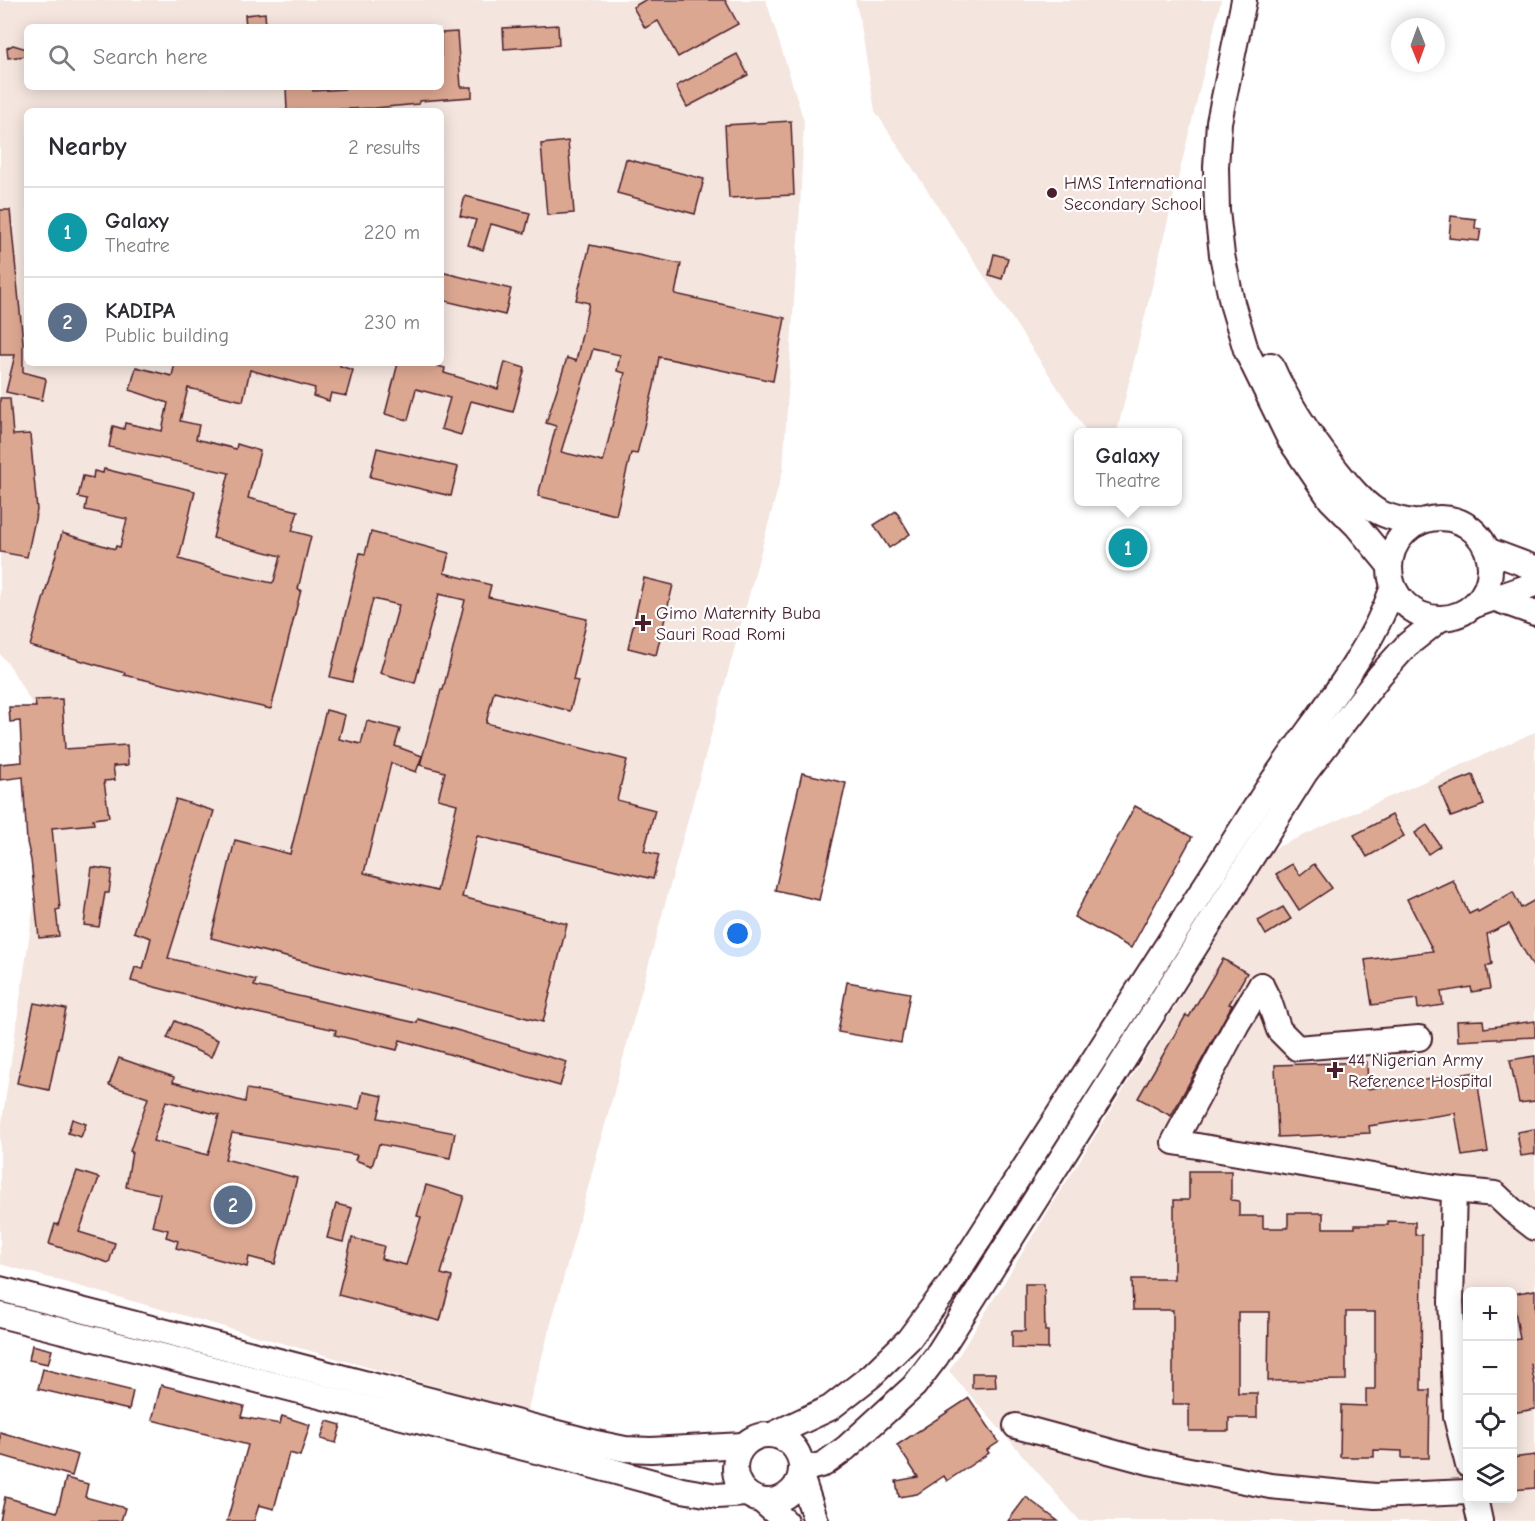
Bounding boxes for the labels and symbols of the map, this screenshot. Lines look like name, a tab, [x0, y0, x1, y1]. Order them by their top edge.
north arrow	[1391, 18, 1445, 72]
place label: HMS International Secondary School	[1064, 173, 1207, 215]
marker: HMS International Secondary School	[1045, 186, 1059, 200]
pin: 1	[1108, 526, 1148, 570]
place label: Gimo Maternity Buba Sauri Road Romi	[656, 603, 821, 645]
marker: Gimo Maternity Buba Sauri Road Romi	[634, 614, 652, 632]
your location	[723, 919, 752, 948]
place label: 44 Nigerian Army Reference Hospital	[1348, 1050, 1492, 1092]
marker: 44 Nigerian Army Reference Hospital	[1326, 1061, 1344, 1079]
pin: 2	[214, 1182, 252, 1228]

